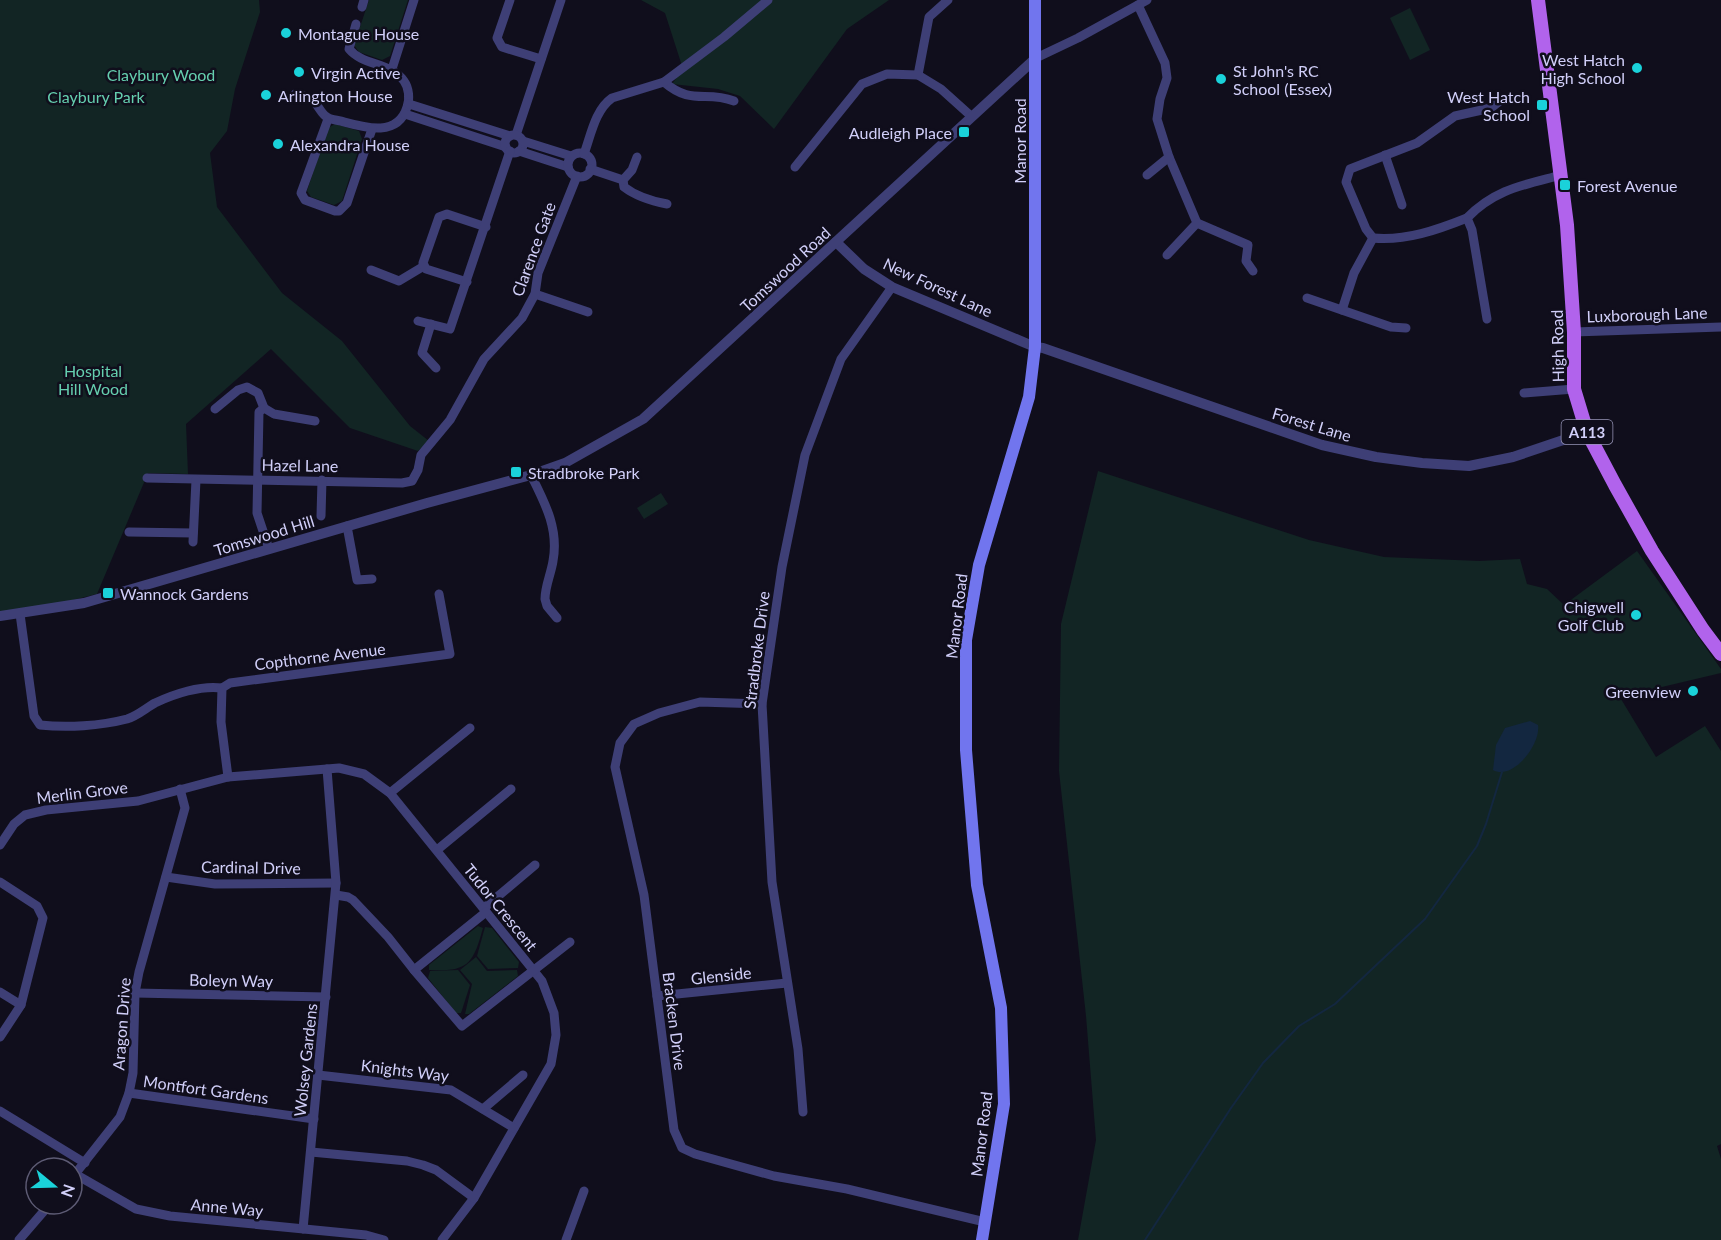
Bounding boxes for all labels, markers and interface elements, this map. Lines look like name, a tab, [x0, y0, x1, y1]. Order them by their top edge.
place label: Montague House	[298, 24, 419, 43]
marker: Montague House	[279, 26, 293, 40]
place label: West Hatch High School	[1541, 50, 1625, 87]
place label: St John's RC School (Essex)	[1233, 61, 1332, 98]
marker: West Hatch High School	[1630, 61, 1644, 75]
place label: Virgin Active	[311, 63, 401, 82]
park label: Claybury Wood	[107, 65, 215, 84]
marker: Virgin Active	[292, 65, 306, 79]
marker: St John's RC School (Essex)	[1214, 72, 1228, 86]
place label: Arlington House	[278, 86, 393, 105]
park label: Claybury Park	[47, 87, 146, 106]
place label: West Hatch School	[1447, 87, 1530, 124]
marker: Arlington House	[259, 88, 273, 102]
street label: Manor Road	[1010, 98, 1029, 184]
marker: West Hatch School	[1535, 98, 1549, 112]
place label: Audleigh Place	[849, 123, 952, 142]
marker: Audleigh Place	[957, 125, 971, 139]
place label: Alexandra House	[290, 135, 410, 154]
marker: Alexandra House	[271, 137, 285, 151]
place label: Forest Avenue	[1577, 176, 1678, 195]
marker: Forest Avenue	[1558, 178, 1572, 192]
street label: Clarence Gate	[507, 199, 559, 299]
street label: Tomswood Road	[736, 223, 834, 315]
street label: New Forest Lane	[880, 253, 996, 321]
street label: Luxborough Lane	[1586, 302, 1708, 326]
street label: High Road	[1547, 309, 1567, 383]
park label: Hospital Hill Wood	[58, 361, 128, 398]
street label: Forest Lane	[1270, 403, 1354, 445]
road number: A113	[1562, 420, 1612, 444]
street label: Hazel Lane	[261, 455, 339, 475]
place label: Stradbroke Park	[528, 463, 641, 482]
marker: Stradbroke Park	[509, 465, 523, 479]
street label: Tomswood Hill	[212, 511, 316, 559]
street label: Manor Road	[941, 572, 971, 660]
place label: Wannock Gardens	[120, 584, 249, 603]
marker: Wannock Gardens	[101, 586, 115, 600]
street label: Stradbroke Drive	[739, 590, 773, 710]
place label: Chigwell Golf Club	[1558, 597, 1624, 634]
marker: Chigwell Golf Club	[1629, 608, 1643, 622]
street label: Copthorne Avenue	[253, 639, 387, 673]
place label: Greenview	[1605, 682, 1681, 701]
marker: Greenview	[1686, 684, 1700, 698]
street label: Merlin Grove	[35, 777, 129, 807]
street label: Cardinal Drive	[201, 857, 301, 877]
street label: Tudor Crescent	[460, 860, 542, 954]
street label: Glenside	[690, 962, 752, 988]
street label: Boleyn Way	[189, 970, 274, 990]
street label: Bracken Drive	[660, 971, 690, 1071]
street label: Aragon Drive	[108, 977, 134, 1071]
street label: Wolsey Gardens	[290, 1002, 320, 1118]
street label: Knights Way	[360, 1055, 451, 1085]
street label: Montfort Gardens	[142, 1071, 270, 1107]
street label: Manor Road	[966, 1090, 996, 1178]
north arrow	[24, 1156, 84, 1216]
text: N	[58, 1182, 80, 1200]
street label: Anne Way	[190, 1194, 265, 1220]

